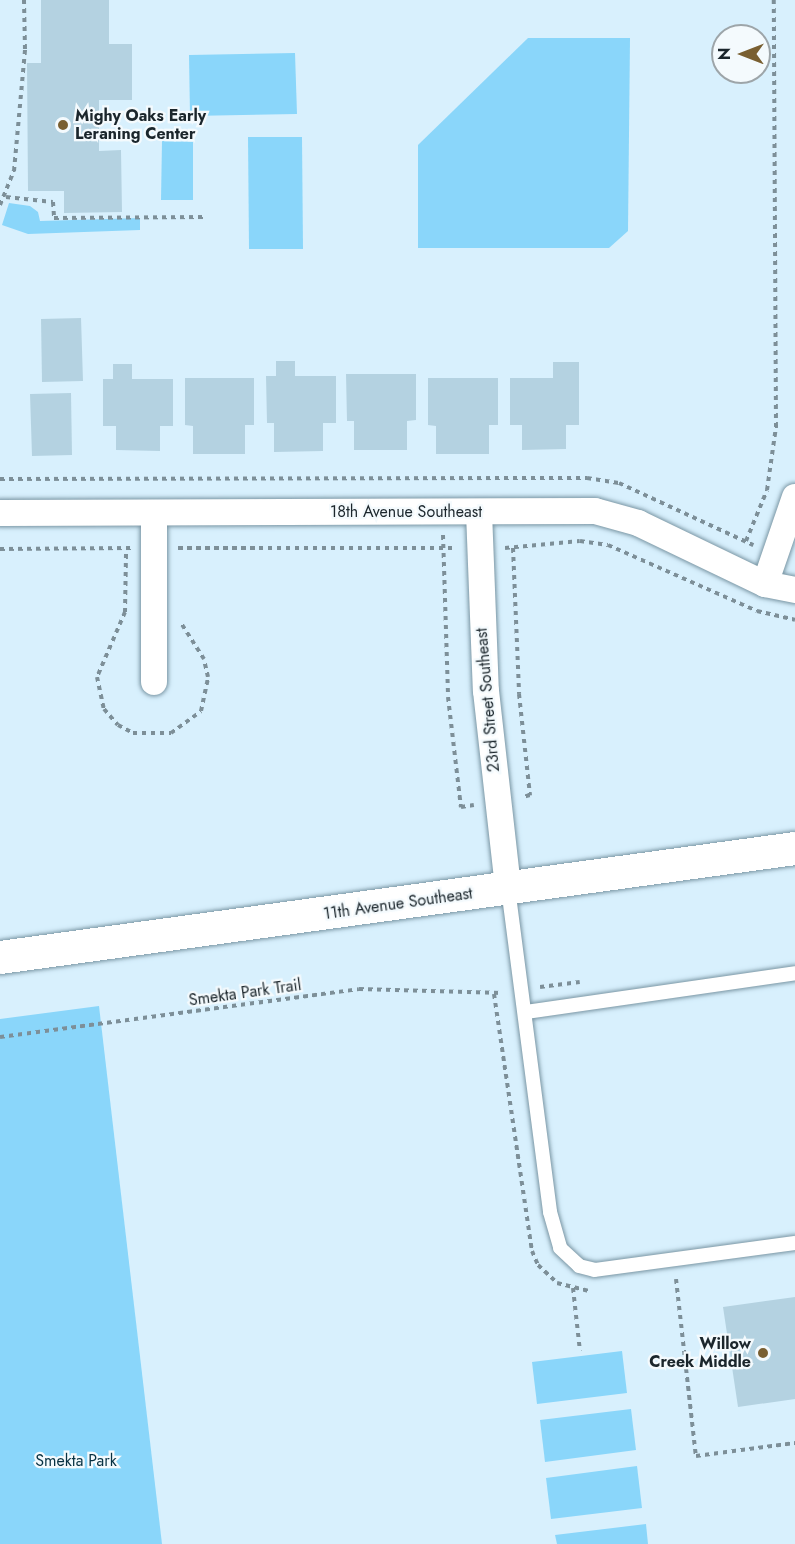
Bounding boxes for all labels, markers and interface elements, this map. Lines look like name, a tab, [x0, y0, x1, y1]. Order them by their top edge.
north arrow	[711, 24, 771, 84]
text: N	[713, 48, 736, 60]
place label: Mighy Oaks Early Leraning Center	[75, 106, 206, 144]
marker: Mighy Oaks Early Leraning Center	[56, 118, 70, 132]
street label: 18th Avenue Southeast	[330, 502, 482, 522]
street label: 23rd Street Southeast	[472, 627, 504, 773]
street label: 11th Avenue Southeast	[322, 884, 474, 924]
street label: Smekta Park Trail	[188, 976, 302, 1010]
place label: Willow Creek Middle	[649, 1334, 751, 1372]
marker: Willow Creek Middle	[756, 1346, 770, 1360]
park label: Smekta Park	[35, 1451, 117, 1471]

